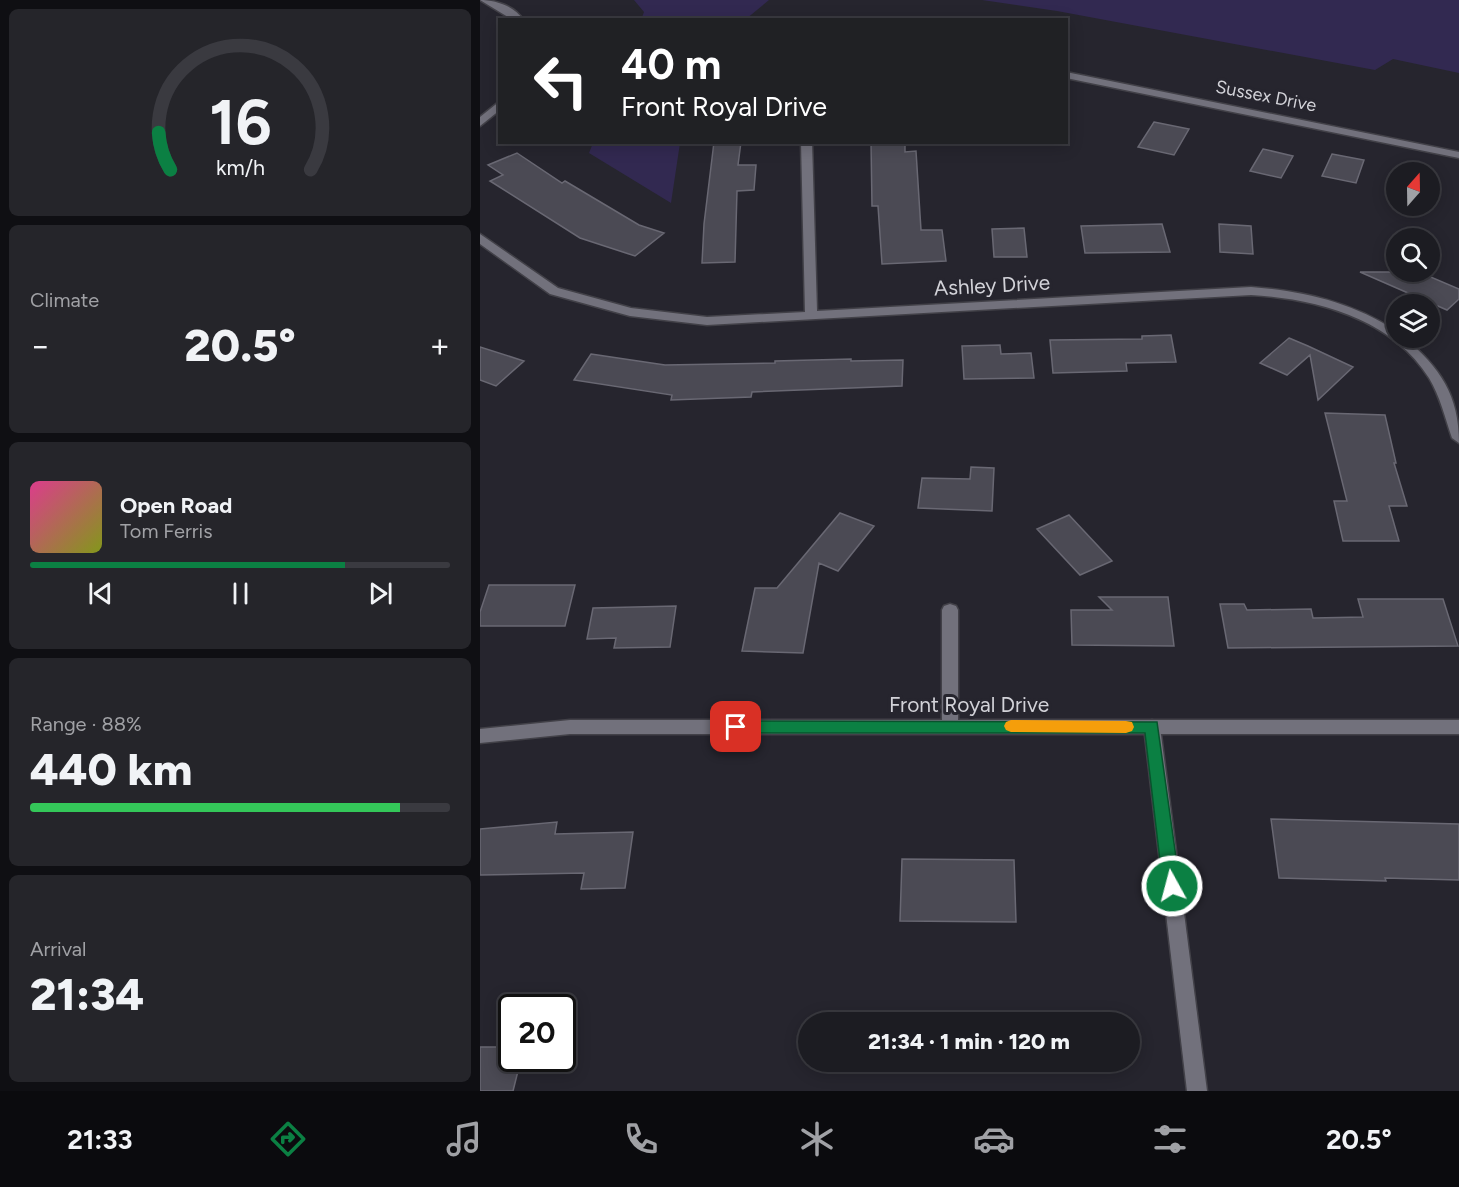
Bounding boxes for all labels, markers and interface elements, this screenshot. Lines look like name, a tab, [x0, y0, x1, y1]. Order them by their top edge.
text: 40 m	[621, 39, 721, 90]
icon: left	[522, 42, 600, 120]
street label: Sussex Drive	[1214, 75, 1318, 117]
text: 16	[209, 85, 271, 160]
text: Front Royal Drive	[621, 90, 827, 123]
text: km/h	[216, 155, 264, 180]
north arrow	[1386, 162, 1440, 216]
map controls	[1386, 162, 1440, 348]
button: search	[1386, 228, 1440, 282]
street label: Ashley Drive	[933, 269, 1051, 301]
text: Climate	[30, 288, 99, 312]
button: layers	[1386, 294, 1440, 348]
text: 20.5°	[184, 318, 296, 372]
text: −	[30, 326, 51, 365]
text: +	[429, 326, 450, 365]
text: Open Road	[120, 492, 232, 519]
text: Tom Ferris	[120, 519, 213, 543]
icon: previous	[84, 577, 117, 610]
icon: pause	[224, 577, 257, 610]
icon: next	[364, 577, 397, 610]
street label: Front Royal Drive	[889, 692, 1049, 717]
pin	[710, 701, 761, 752]
icon: arrive	[719, 710, 752, 743]
text: Range · 88%	[30, 712, 142, 736]
text: 440 km	[30, 742, 192, 796]
position arrow	[1140, 854, 1204, 918]
text: Arrival	[30, 937, 86, 961]
text: 21:34	[30, 967, 144, 1021]
speed limit sign: 20	[498, 994, 576, 1072]
text: 21:34 · 1 min · 120 m	[868, 1028, 1070, 1055]
icon: directions	[267, 1118, 309, 1160]
icon: music	[443, 1118, 485, 1160]
icon: phone	[620, 1118, 662, 1160]
icon: climate	[796, 1118, 838, 1160]
icon: car	[973, 1118, 1015, 1160]
icon: filters	[1149, 1118, 1191, 1160]
text: 21:33	[67, 1123, 132, 1156]
text: 20.5°	[1326, 1123, 1392, 1156]

